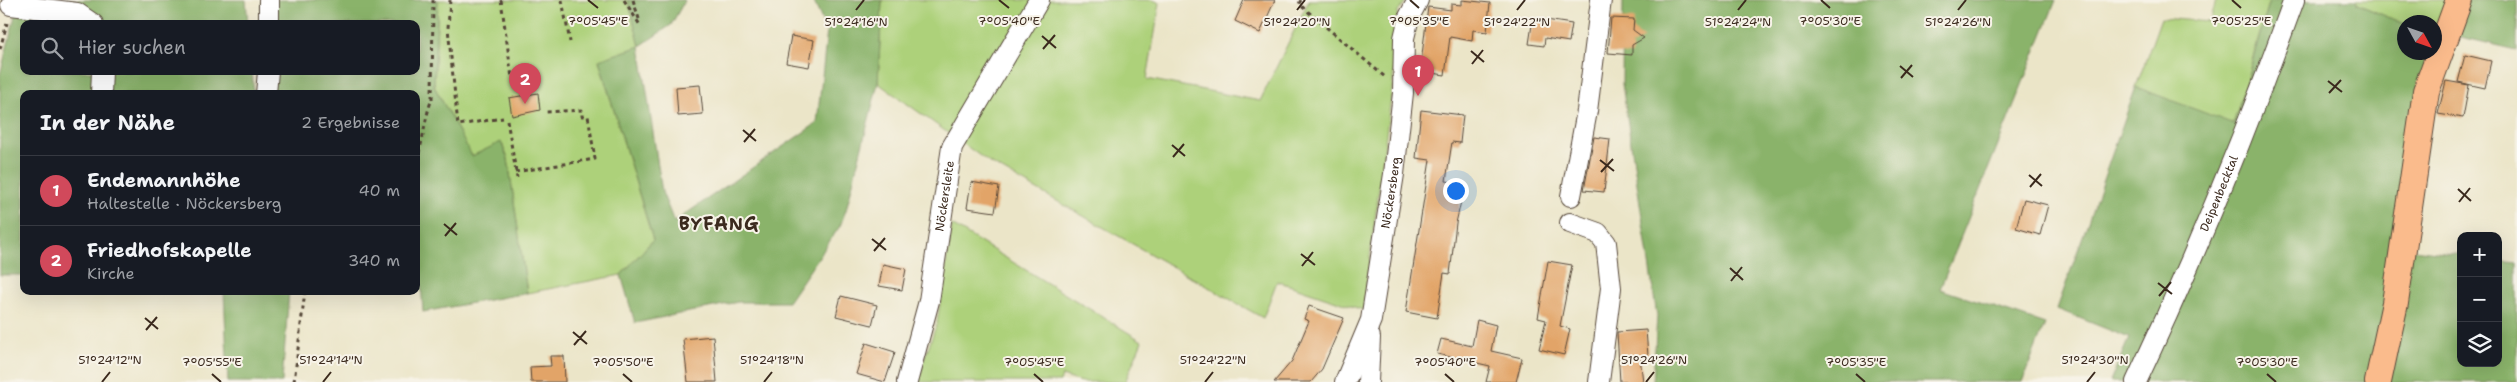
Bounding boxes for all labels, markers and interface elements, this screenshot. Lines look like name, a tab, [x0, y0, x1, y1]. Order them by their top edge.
text: 7°05'45"E	[568, 13, 628, 29]
text: 7°05'40"E	[978, 13, 1040, 29]
text: 7°05'35"E	[1389, 13, 1449, 29]
text: 7°05'30"E	[1799, 13, 1861, 29]
text: 7°05'25"E	[2211, 13, 2271, 29]
text: 51°24'16"N	[824, 14, 888, 30]
text: 51°24'20"N	[1263, 14, 1331, 30]
text: 51°24'22"N	[1484, 14, 1550, 30]
text: 51°24'24"N	[1705, 14, 1771, 30]
text: 51°24'26"N	[1925, 14, 1991, 30]
north arrow	[2397, 15, 2442, 60]
search box	[20, 20, 420, 75]
icon: search	[38, 34, 66, 62]
text: Hier suchen	[78, 35, 186, 60]
pin: 1	[1402, 55, 1434, 96]
pin: 2	[509, 63, 541, 104]
text: In der Nähe	[40, 109, 175, 137]
text: 2 Ergebnisse	[301, 112, 400, 133]
street label: Deipenbecktal	[2196, 153, 2242, 234]
street label: Nöckersberg	[1378, 156, 1404, 230]
street label: Nöckersleite	[931, 159, 958, 233]
text: Endemannhöhe	[87, 168, 241, 193]
your location	[1443, 178, 1469, 204]
text: 1	[52, 180, 60, 201]
text: 40 m	[358, 180, 400, 201]
text: Haltestelle · Nöckersberg	[87, 193, 282, 214]
district label: BYFANG	[679, 212, 759, 236]
map controls	[2457, 232, 2502, 367]
button: +	[2457, 232, 2502, 277]
text: Friedhofskapelle	[87, 238, 252, 263]
text: 2	[50, 250, 62, 271]
text: 340 m	[348, 250, 400, 271]
text: Kirche	[87, 263, 135, 284]
button: −	[2457, 277, 2502, 322]
button: layers	[2457, 322, 2502, 367]
text: 51°24'12"N	[78, 352, 142, 368]
text: 51°24'14"N	[299, 352, 363, 368]
text: 51°24'18"N	[740, 352, 804, 368]
text: 51°24'22"N	[1180, 352, 1246, 368]
text: 51°24'26"N	[1621, 352, 1687, 368]
text: 51°24'30"N	[2061, 352, 2129, 368]
text: 7°05'55"E	[182, 354, 242, 370]
text: 7°05'50"E	[592, 354, 654, 370]
text: 7°05'45"E	[1004, 354, 1064, 370]
text: 7°05'40"E	[1414, 354, 1476, 370]
text: 7°05'35"E	[1826, 354, 1886, 370]
text: 7°05'30"E	[2236, 354, 2298, 370]

